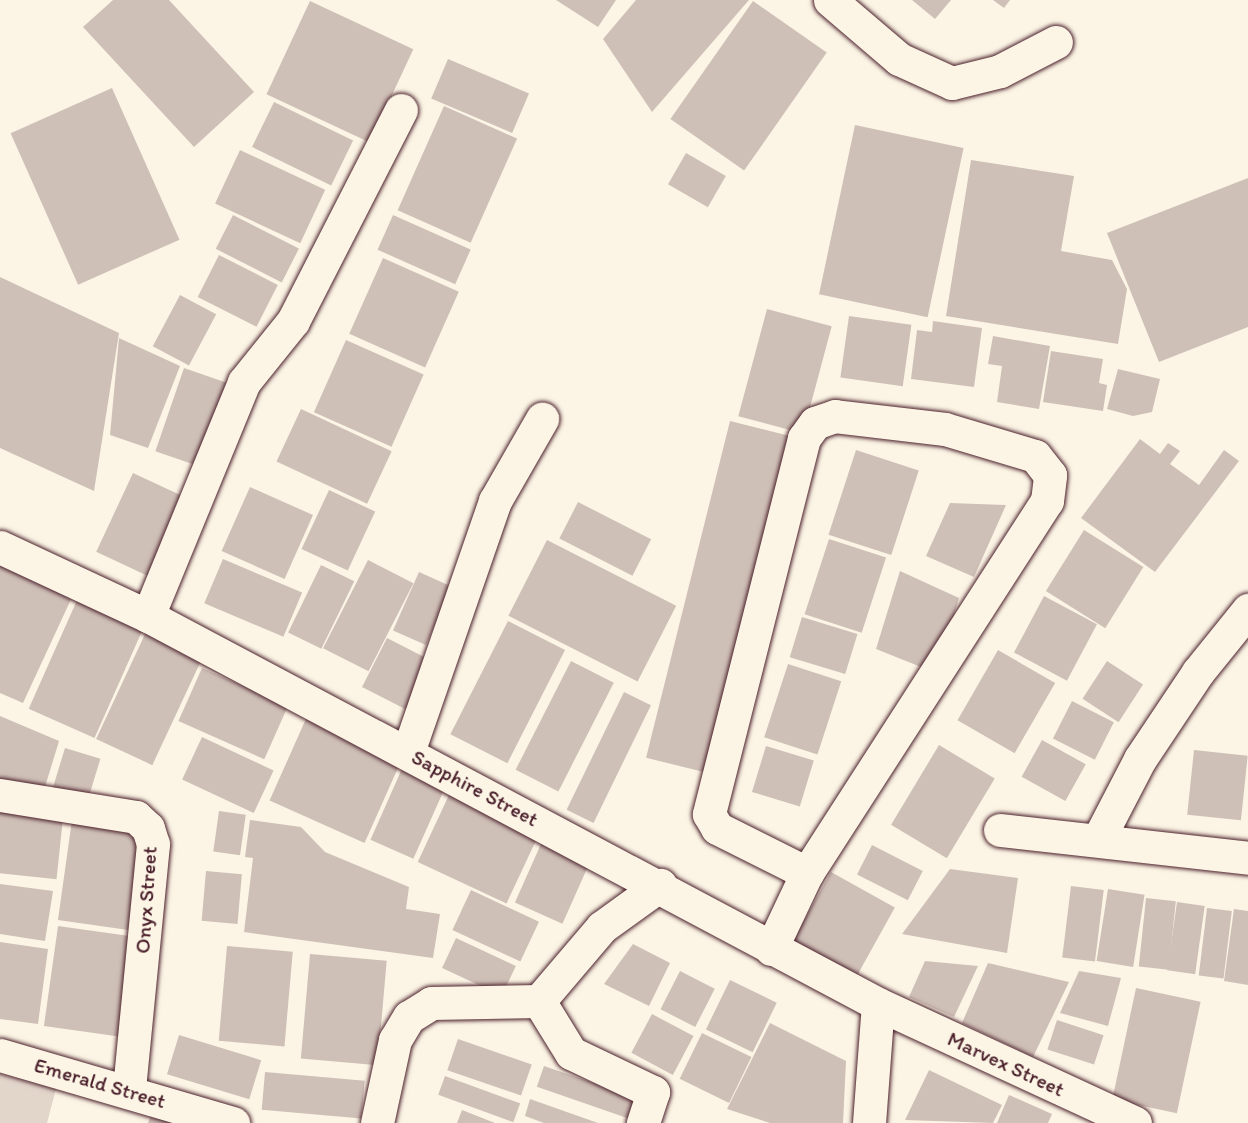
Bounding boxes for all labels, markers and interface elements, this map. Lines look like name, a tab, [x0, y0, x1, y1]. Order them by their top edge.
street label: Sapphire Street	[408, 744, 542, 832]
street label: Onyx Street	[130, 845, 162, 955]
street label: Marvex Street	[944, 1026, 1068, 1102]
street label: Emerald Street	[32, 1052, 168, 1114]

